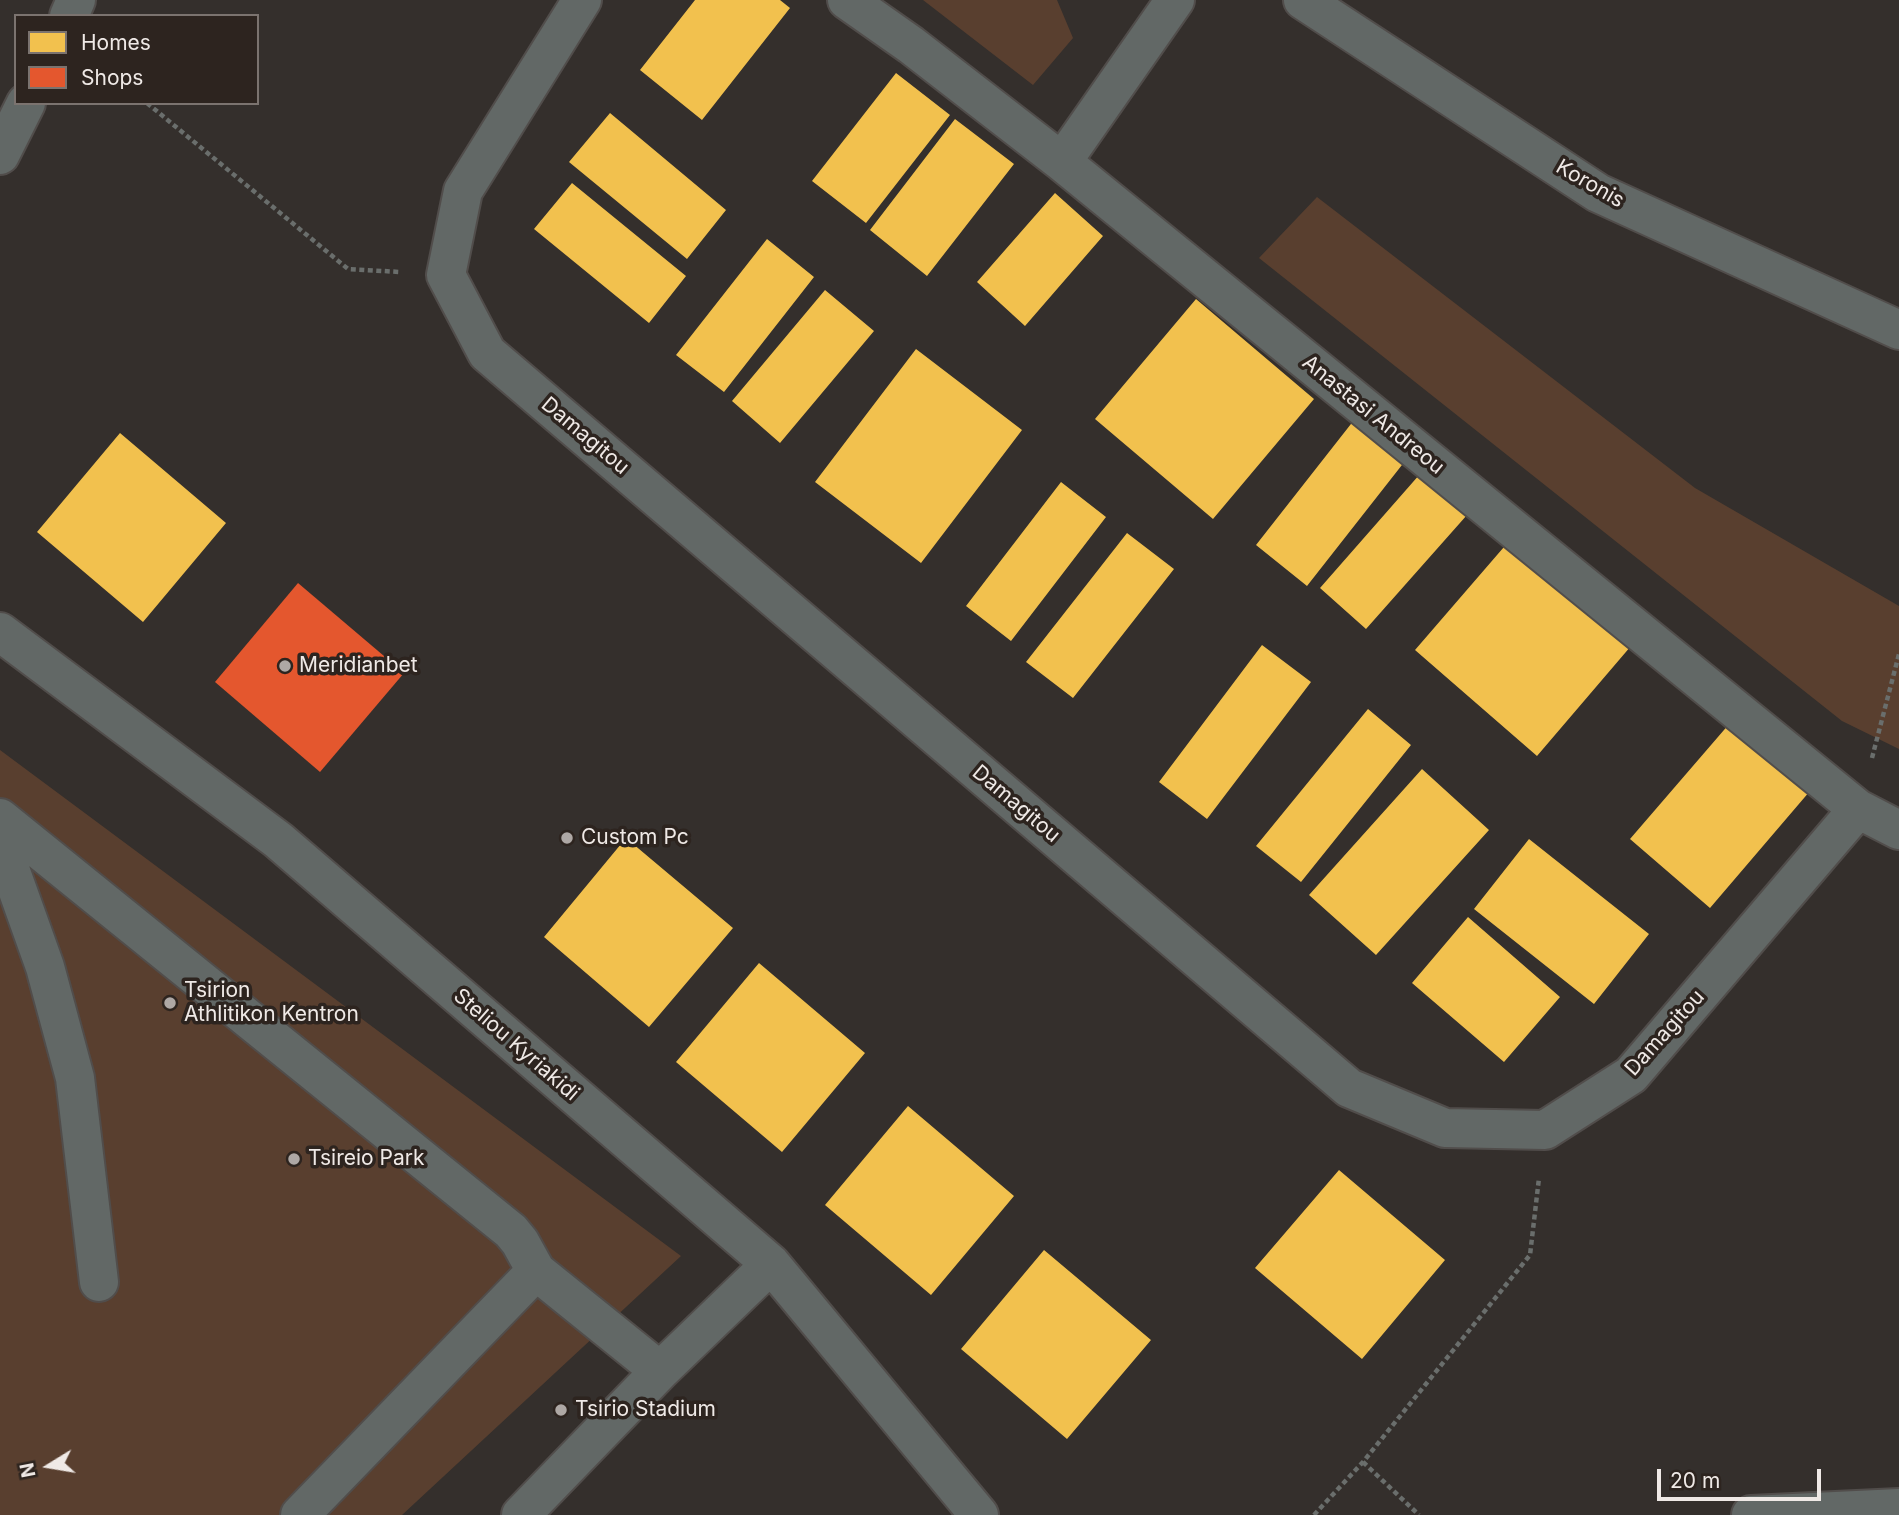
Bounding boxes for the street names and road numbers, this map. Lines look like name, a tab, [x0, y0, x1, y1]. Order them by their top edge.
street label: Koronis	[1551, 154, 1629, 214]
street label: Anastasi Andreou	[1297, 350, 1449, 480]
street label: Damagitou	[536, 392, 634, 480]
street label: Damagitou	[967, 760, 1065, 848]
street label: Steliou Kyriakidi	[448, 984, 584, 1106]
street label: Damagitou	[1620, 985, 1710, 1081]

